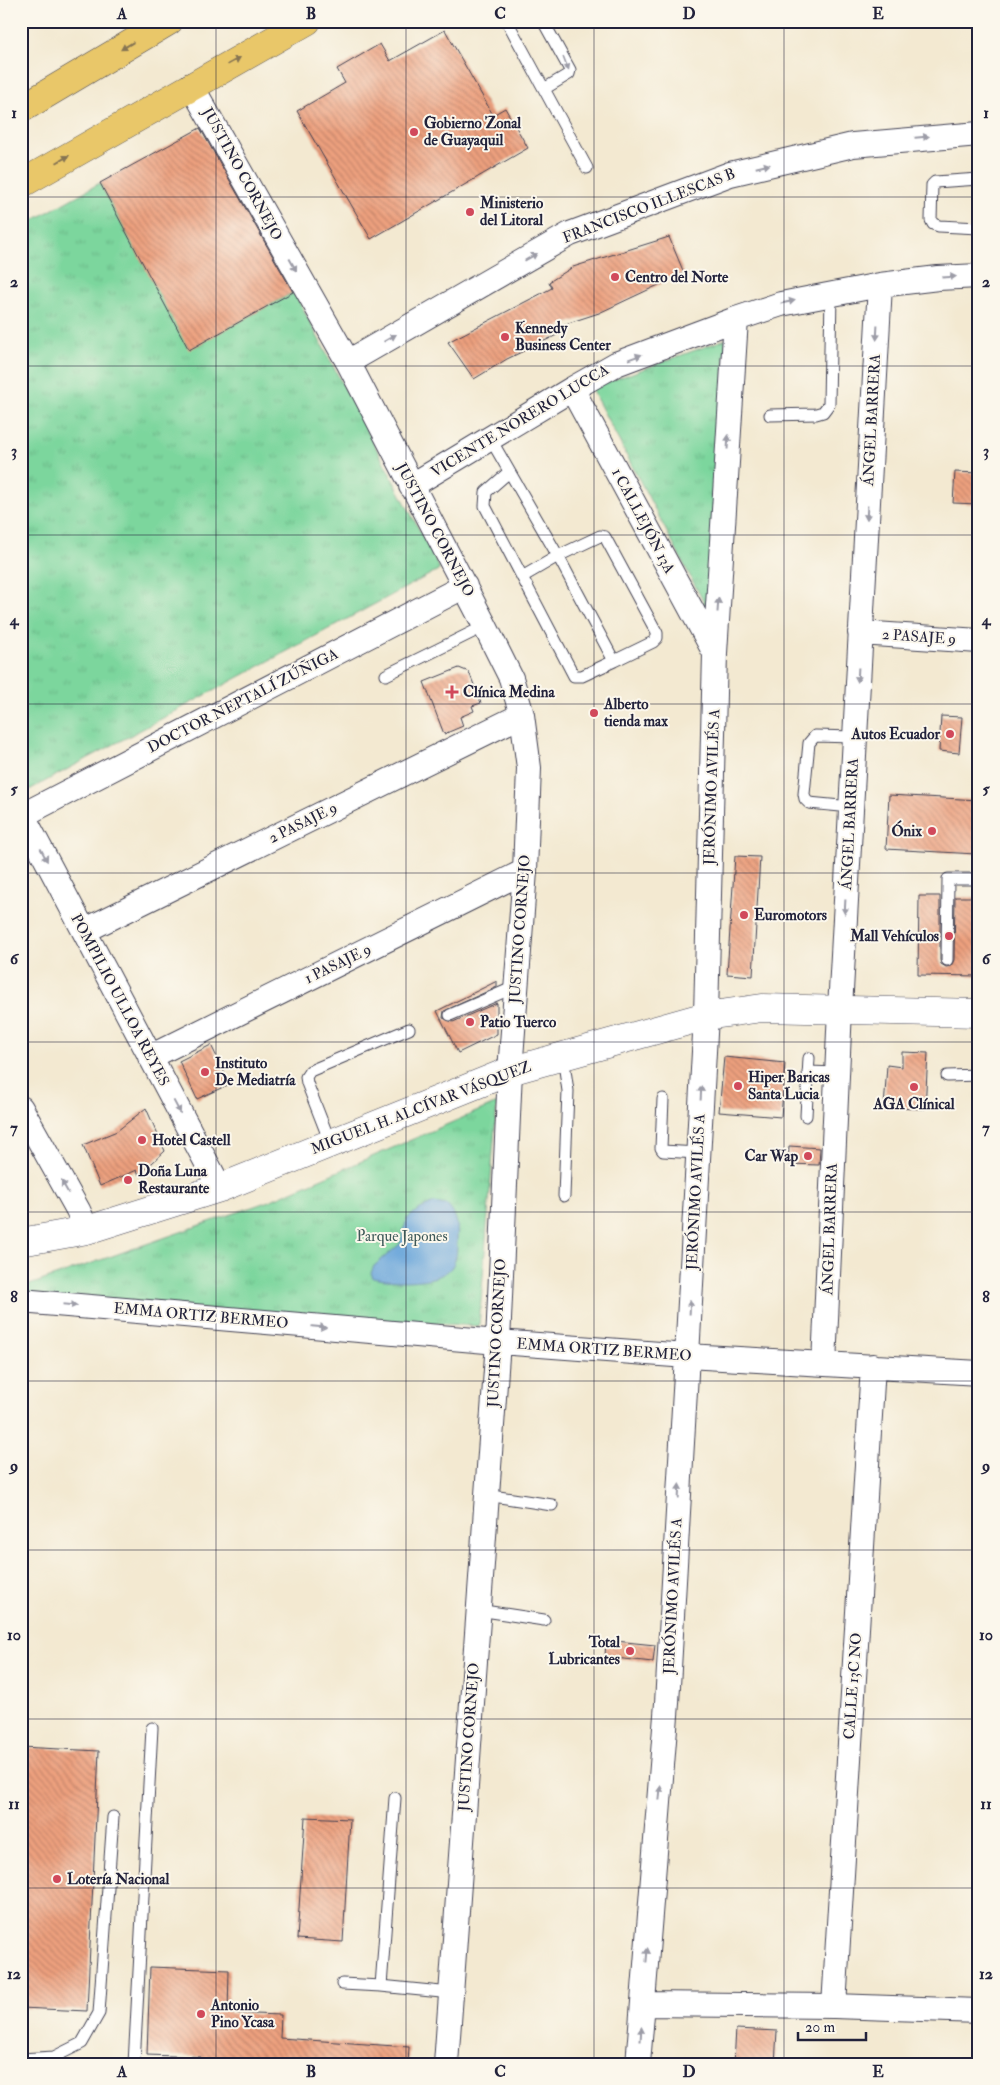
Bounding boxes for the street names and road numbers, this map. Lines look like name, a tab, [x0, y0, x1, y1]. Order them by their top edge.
street label: JUSTINO CORNEJO	[196, 103, 286, 244]
street label: FRANCISCO ILLESCAS B	[560, 164, 738, 248]
street label: ÁNGEL BARRERA	[857, 353, 885, 487]
street label: VICENTE NORERO LUCCA	[428, 360, 613, 482]
street label: JUSTINO CORNEJO	[390, 459, 478, 601]
street label: 1 CALLEJÓN 13A	[606, 464, 681, 578]
street label: 2 PASAJE 9	[881, 625, 957, 650]
street label: DOCTOR NEPTALÍ ZÚÑIGA	[144, 643, 342, 757]
street label: JERÓNIMO AVILÉS A	[698, 708, 725, 867]
street label: ÁNGEL BARRERA	[835, 757, 863, 891]
street label: 2 PASAJE 9	[266, 798, 341, 849]
street label: JUSTINO CORNEJO	[505, 854, 536, 1005]
street label: POMPILIO ULLOA REYES	[66, 911, 174, 1089]
street label: 1 PASAJE 9	[302, 940, 375, 989]
street label: MIGUEL H. ALCÍVAR VÁSQUEZ	[307, 1055, 534, 1159]
street label: JERÓNIMO AVILÉS A	[680, 1113, 711, 1272]
street label: ÁNGEL BARRERA	[816, 1162, 842, 1296]
street label: JUSTINO CORNEJO	[484, 1258, 511, 1409]
street label: EMMA ORTIZ BERMEO	[113, 1299, 289, 1333]
street label: EMMA ORTIZ BERMEO	[516, 1334, 692, 1366]
street label: JERÓNIMO AVILÉS A	[657, 1517, 688, 1676]
street label: CALLE 13C NO	[840, 1632, 866, 1740]
street label: JUSTINO CORNEJO	[454, 1662, 485, 1813]

